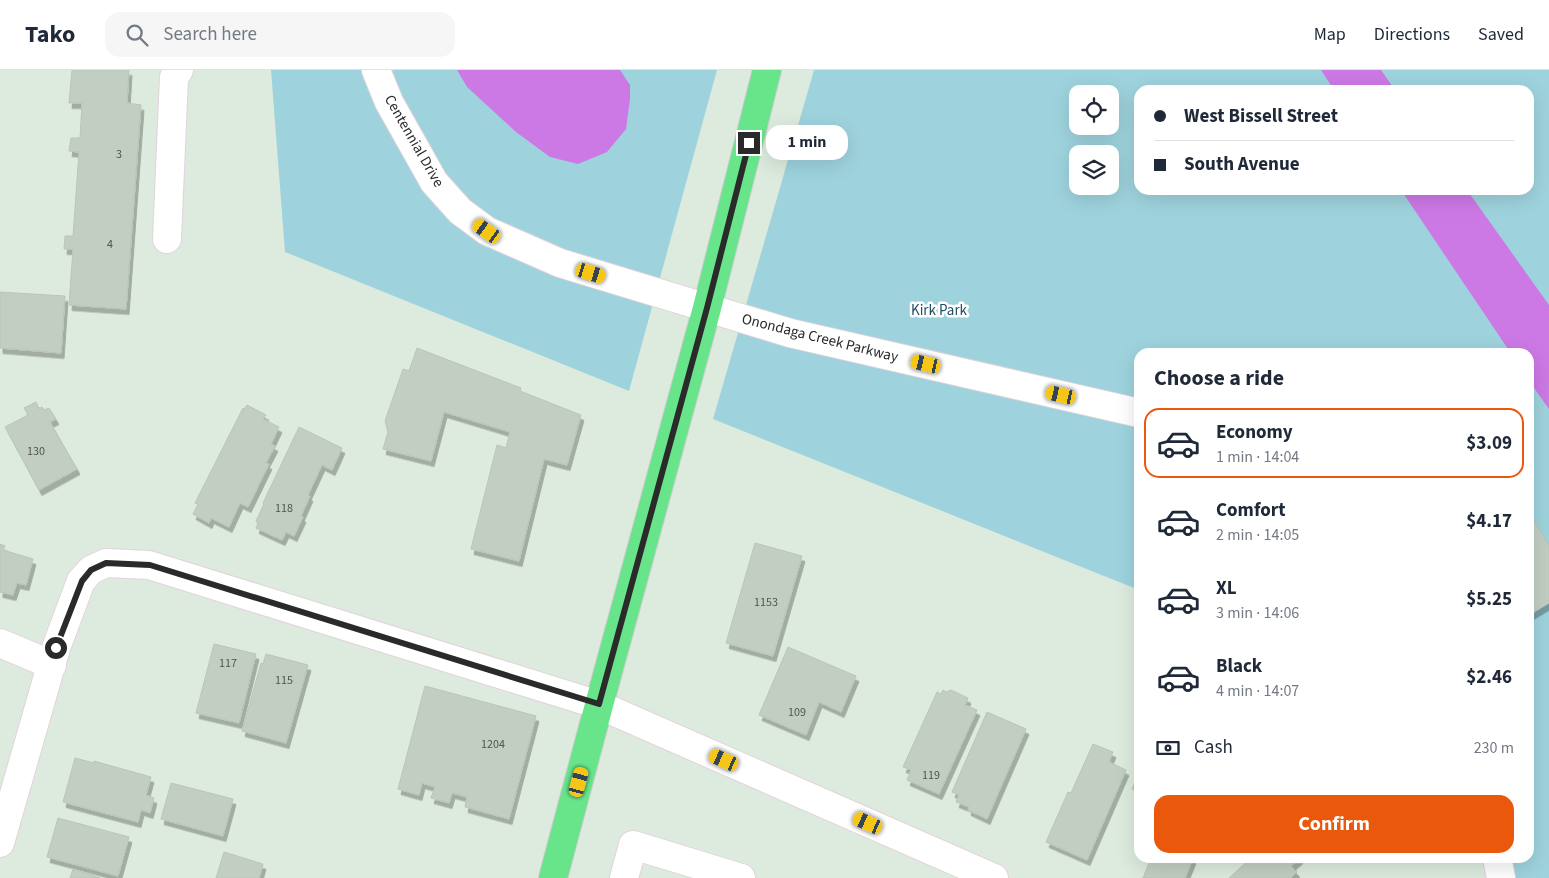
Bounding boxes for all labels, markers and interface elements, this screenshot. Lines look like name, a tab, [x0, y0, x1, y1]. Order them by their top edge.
search box	[105, 12, 455, 57]
text: Tako	[25, 17, 75, 52]
icon: search	[123, 21, 151, 49]
text: Search here	[163, 21, 257, 48]
text: Map	[1314, 22, 1346, 47]
text: Directions	[1374, 22, 1450, 47]
text: Saved	[1478, 22, 1524, 47]
map controls	[1069, 85, 1119, 195]
button: locate	[1069, 85, 1119, 135]
street label: Centennial Drive	[379, 91, 449, 191]
text: West Bissell Street	[1184, 103, 1338, 130]
callout: 1 min	[766, 126, 849, 160]
text: 1 min	[788, 131, 826, 153]
route end	[738, 132, 760, 154]
button: layers	[1069, 145, 1119, 195]
house number: 3	[116, 146, 122, 163]
text: South Avenue	[1184, 151, 1300, 178]
car	[470, 216, 503, 246]
house number: 4	[107, 236, 113, 253]
car	[574, 261, 607, 285]
park label: Kirk Park	[911, 300, 968, 321]
street label: Onondaga Creek Parkway	[740, 308, 900, 368]
car	[909, 353, 942, 375]
text: Choose a ride	[1154, 362, 1284, 394]
car	[1044, 384, 1077, 406]
text: Economy	[1216, 419, 1293, 446]
icon: car	[1156, 421, 1201, 466]
text: $3.09	[1466, 430, 1512, 457]
house number: 130	[27, 443, 45, 460]
text: 1 min · 14:04	[1216, 446, 1299, 468]
text: Comfort	[1216, 497, 1286, 524]
icon: car	[1156, 499, 1201, 544]
house number: 118	[275, 500, 293, 517]
text: $4.17	[1466, 508, 1512, 535]
text: 2 min · 14:05	[1216, 524, 1299, 546]
text: XL	[1216, 575, 1237, 602]
icon: car	[1156, 577, 1201, 622]
text: $5.25	[1466, 586, 1512, 613]
house number: 1153	[754, 594, 778, 611]
text: 3 min · 14:06	[1216, 602, 1299, 624]
route start	[45, 637, 67, 659]
text: Black	[1216, 653, 1262, 680]
house number: 117	[219, 655, 237, 672]
icon: car	[1156, 655, 1201, 700]
text: $2.46	[1466, 664, 1512, 691]
house number: 115	[275, 672, 293, 689]
text: 4 min · 14:07	[1216, 680, 1299, 702]
house number: 109	[788, 704, 806, 721]
icon: cash	[1154, 734, 1182, 762]
text: Cash	[1194, 734, 1233, 761]
house number: 1204	[481, 736, 505, 753]
text: 230 m	[1474, 737, 1514, 759]
car	[707, 747, 740, 773]
car	[567, 766, 590, 798]
house number: 119	[922, 767, 940, 784]
button: Confirm	[1154, 795, 1514, 853]
car	[851, 810, 884, 836]

